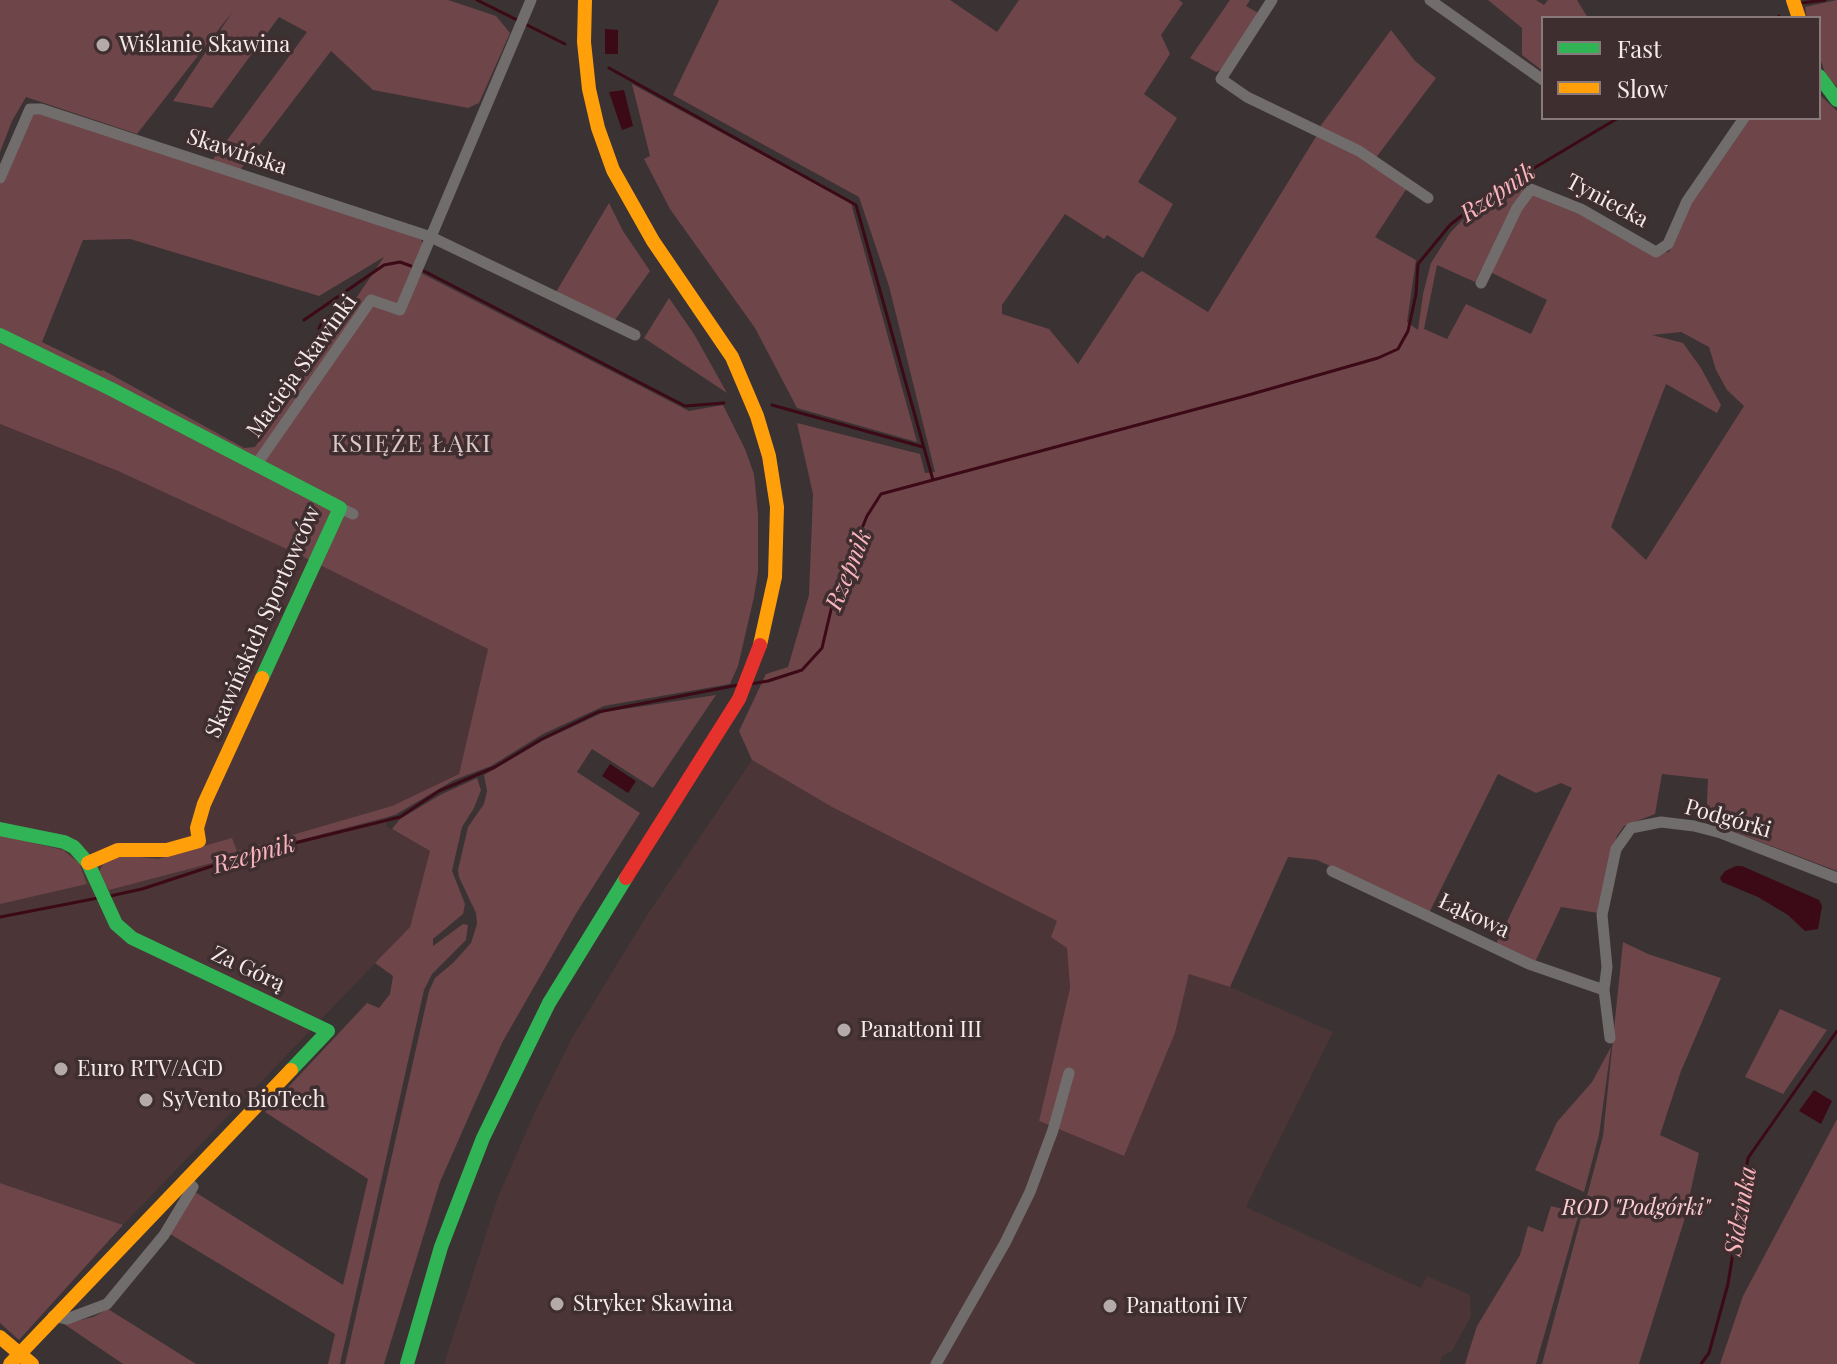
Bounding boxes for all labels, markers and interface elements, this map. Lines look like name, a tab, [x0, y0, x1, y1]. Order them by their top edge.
legend	[1541, 16, 1821, 120]
place label: Wiślanie Skawina	[119, 32, 290, 58]
text: Fast	[1617, 32, 1662, 64]
marker: Wiślanie Skawina	[94, 36, 112, 54]
text: Slow	[1617, 72, 1668, 104]
street label: Skawińska	[184, 123, 290, 181]
water label: Rzepnik	[1455, 157, 1541, 229]
street label: Tyniecka	[1562, 168, 1652, 234]
street label: Macieja Skawinki	[241, 289, 363, 443]
district label: KSIĘŻE ŁĄKI	[332, 431, 492, 459]
street label: Skawińskich Sportowców	[200, 502, 326, 742]
water label: Rzepnik	[820, 525, 878, 615]
street label: Podgórki	[1682, 794, 1774, 844]
water label: Rzepnik	[209, 830, 299, 880]
street label: Łąkowa	[1434, 888, 1514, 944]
street label: Za Górą	[207, 941, 289, 997]
place label: Panattoni III	[860, 1017, 982, 1043]
marker: Panattoni III	[835, 1021, 853, 1039]
place label: Euro RTV/AGD	[77, 1056, 223, 1082]
marker: Euro RTV/AGD	[52, 1060, 70, 1078]
place label: SyVento BioTech	[162, 1087, 325, 1113]
marker: SyVento BioTech	[137, 1091, 155, 1109]
water label: Sidzinka	[1719, 1164, 1763, 1258]
park label: ROD "Podgórki"	[1562, 1195, 1710, 1221]
place label: Stryker Skawina	[573, 1291, 733, 1317]
place label: Panattoni IV	[1126, 1293, 1247, 1319]
marker: Stryker Skawina	[548, 1295, 566, 1313]
marker: Panattoni IV	[1101, 1297, 1119, 1315]

